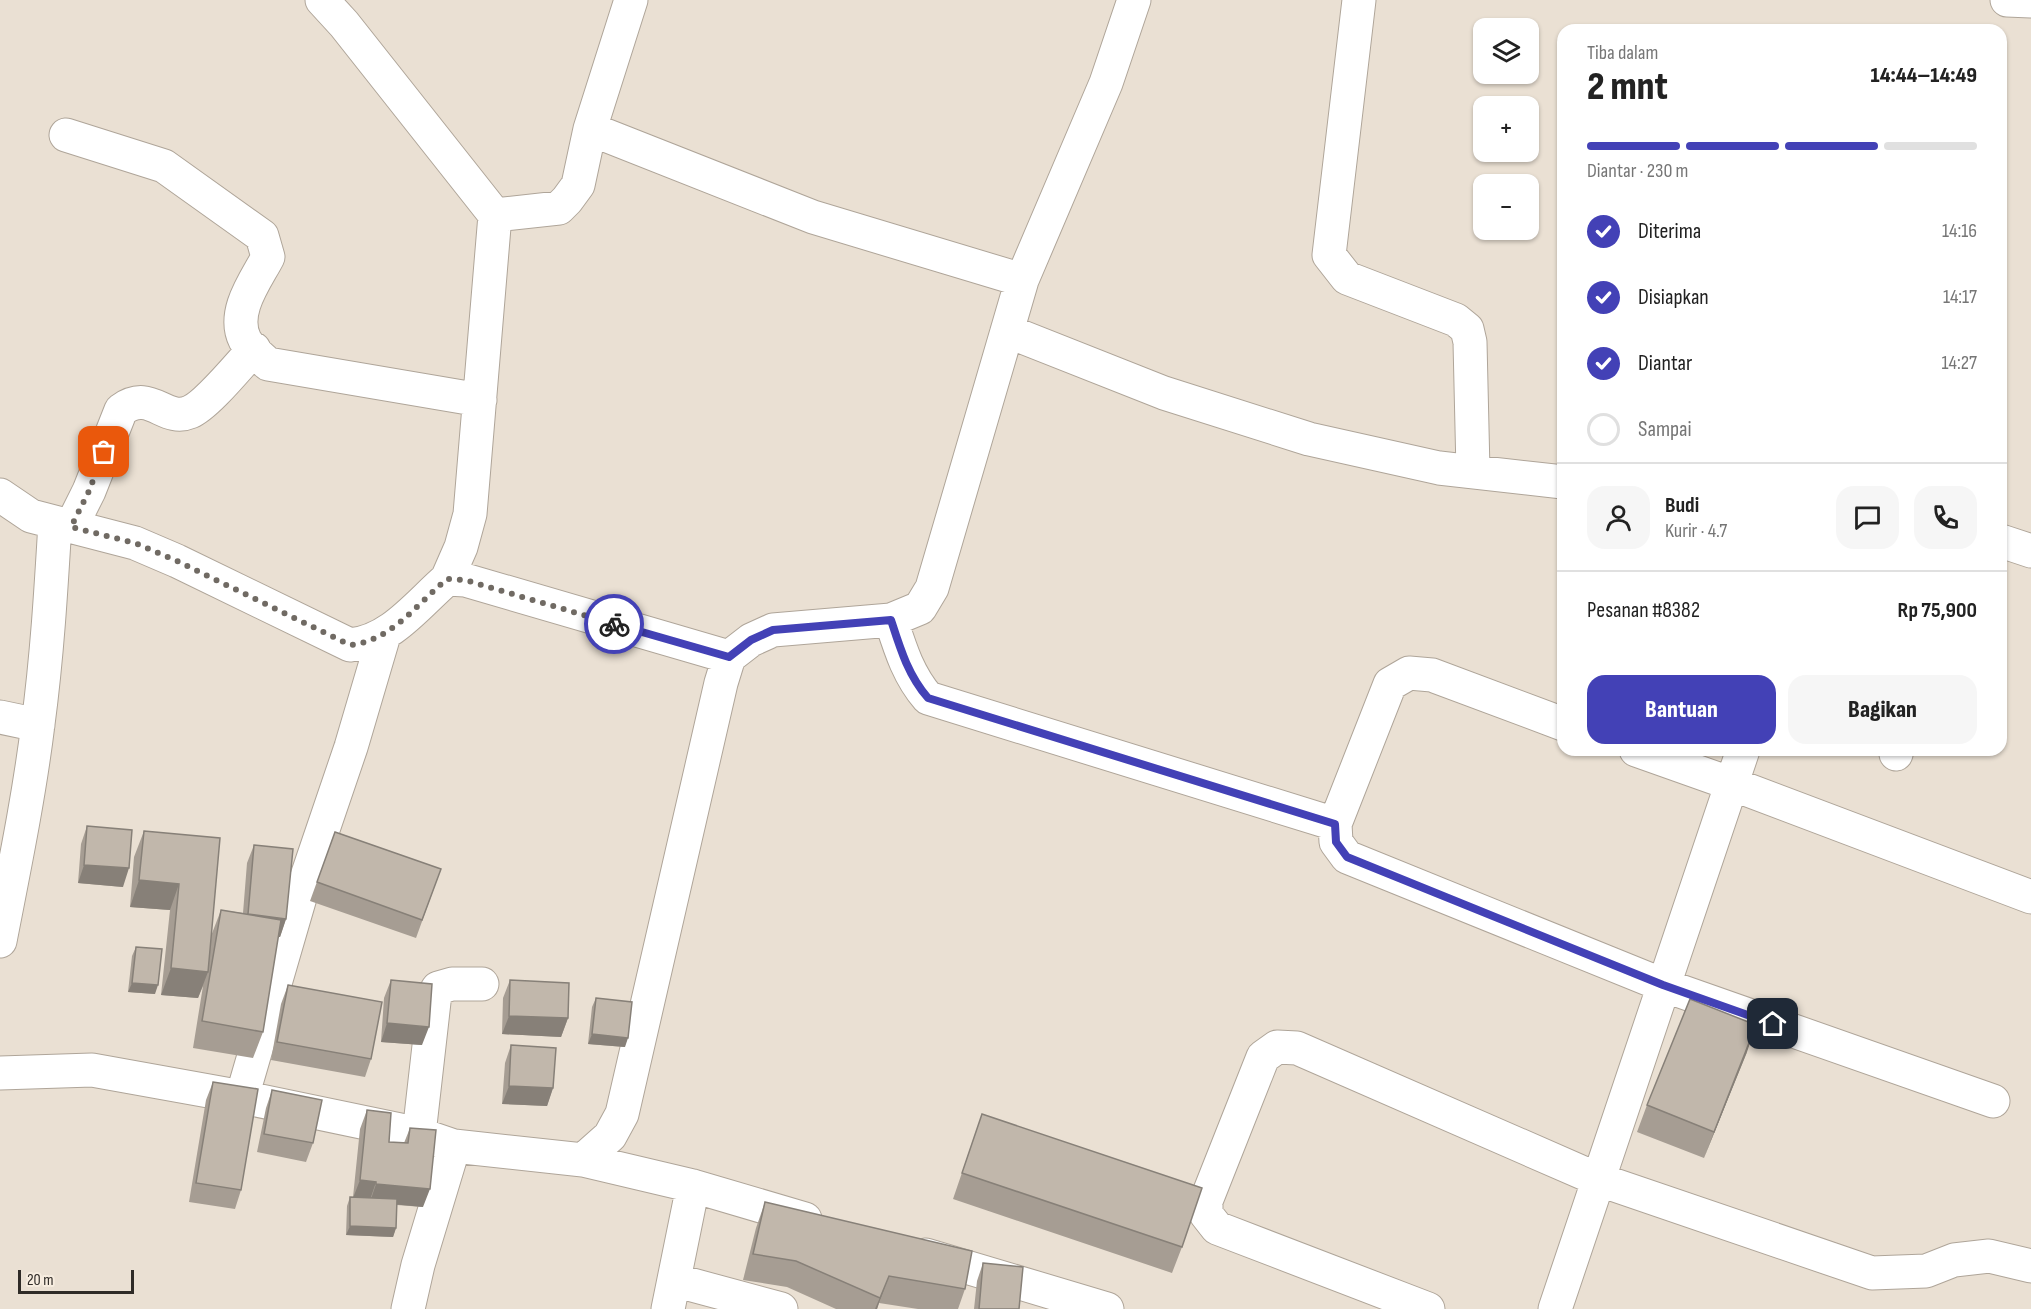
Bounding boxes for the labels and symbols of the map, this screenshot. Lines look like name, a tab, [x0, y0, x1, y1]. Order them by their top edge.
pin	[78, 426, 129, 477]
courier	[584, 594, 644, 654]
pin	[1747, 998, 1798, 1049]
scale bar	[18, 1267, 134, 1294]

